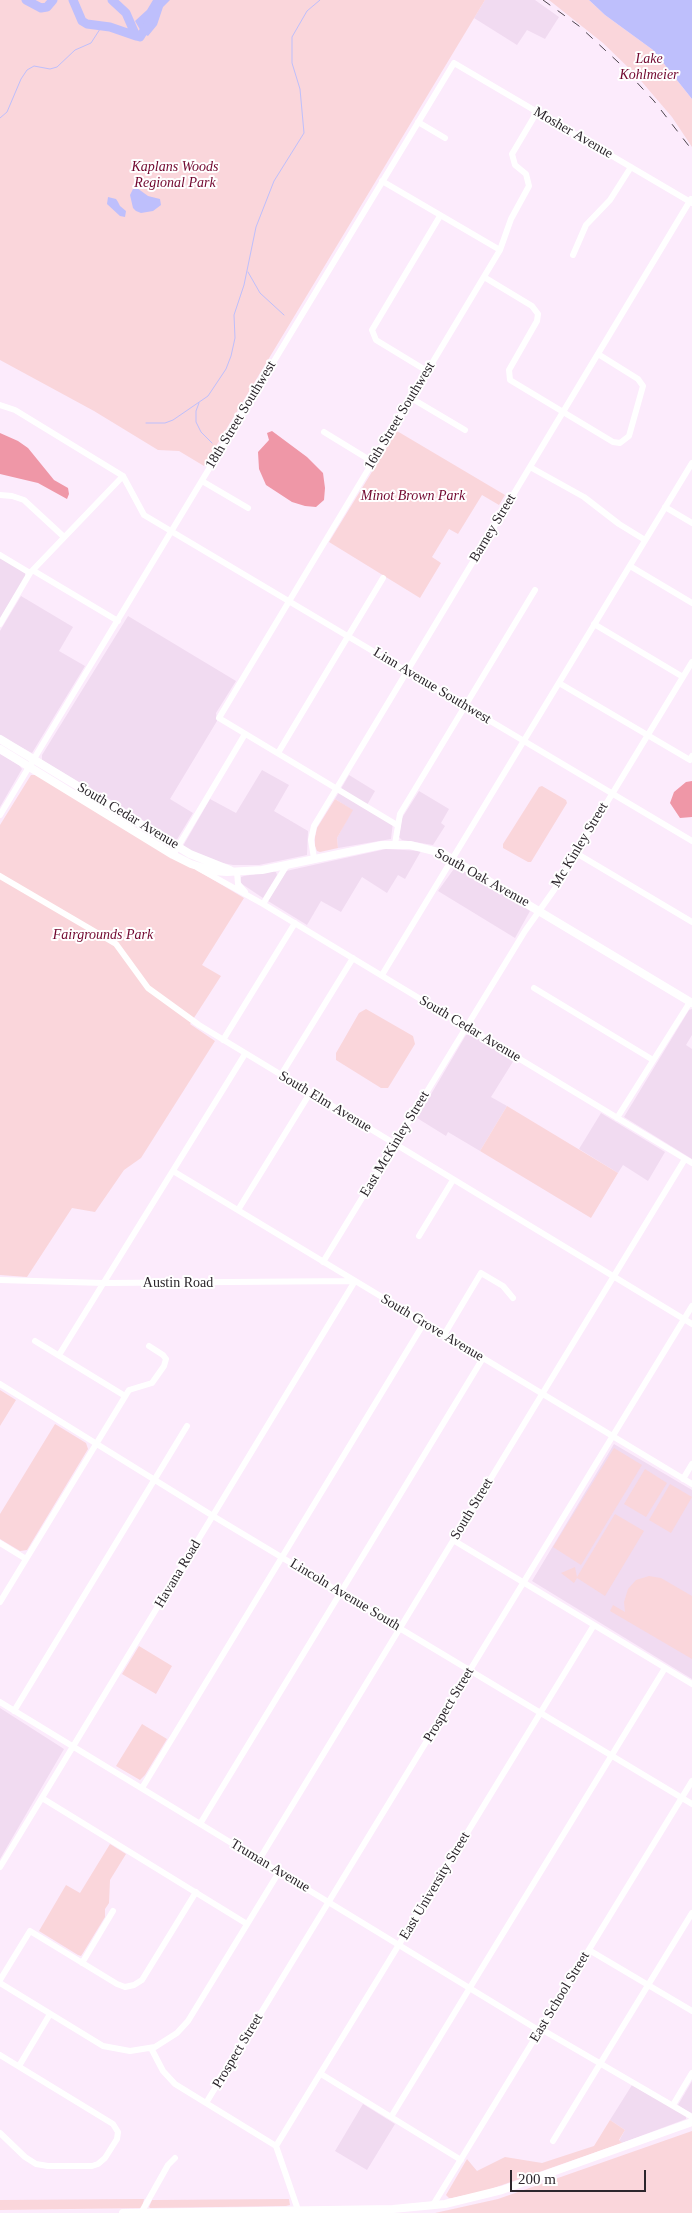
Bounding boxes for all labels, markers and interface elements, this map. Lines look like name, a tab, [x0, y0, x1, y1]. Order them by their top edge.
park label: Lake Kohlmeier	[619, 51, 679, 84]
street label: Mosher Avenue	[530, 104, 616, 162]
park label: Kaplans Woods Regional Park	[131, 159, 219, 192]
street label: 18th Street Southwest	[202, 358, 280, 472]
street label: 16th Street Southwest	[361, 359, 439, 473]
park label: Minot Brown Park	[361, 488, 465, 504]
street label: Barney Street	[466, 491, 520, 565]
street label: Linn Avenue Southwest	[370, 644, 494, 728]
street label: South Cedar Avenue	[74, 779, 182, 853]
street label: Mc Kinley Street	[548, 799, 612, 891]
street label: South Oak Avenue	[432, 845, 532, 911]
park label: Fairgrounds Park	[53, 927, 153, 943]
street label: South Cedar Avenue	[416, 992, 524, 1066]
street label: South Elm Avenue	[275, 1068, 375, 1136]
street label: East McKinley Street	[357, 1088, 433, 1200]
street label: Austin Road	[143, 1275, 213, 1291]
street label: South Grove Avenue	[377, 1291, 487, 1365]
street label: South Street	[447, 1475, 497, 1543]
street label: Havana Road	[151, 1537, 205, 1611]
street label: Lincoln Avenue South	[287, 1555, 403, 1635]
street label: Prospect Street	[420, 1665, 478, 1745]
street label: East University Street	[396, 1829, 474, 1943]
street label: Truman Avenue	[227, 1836, 313, 1896]
street label: East School Street	[526, 1949, 594, 2045]
street label: Prospect Street	[209, 2011, 267, 2091]
scale bar	[512, 2160, 648, 2192]
text: 200 m	[518, 2171, 556, 2187]

